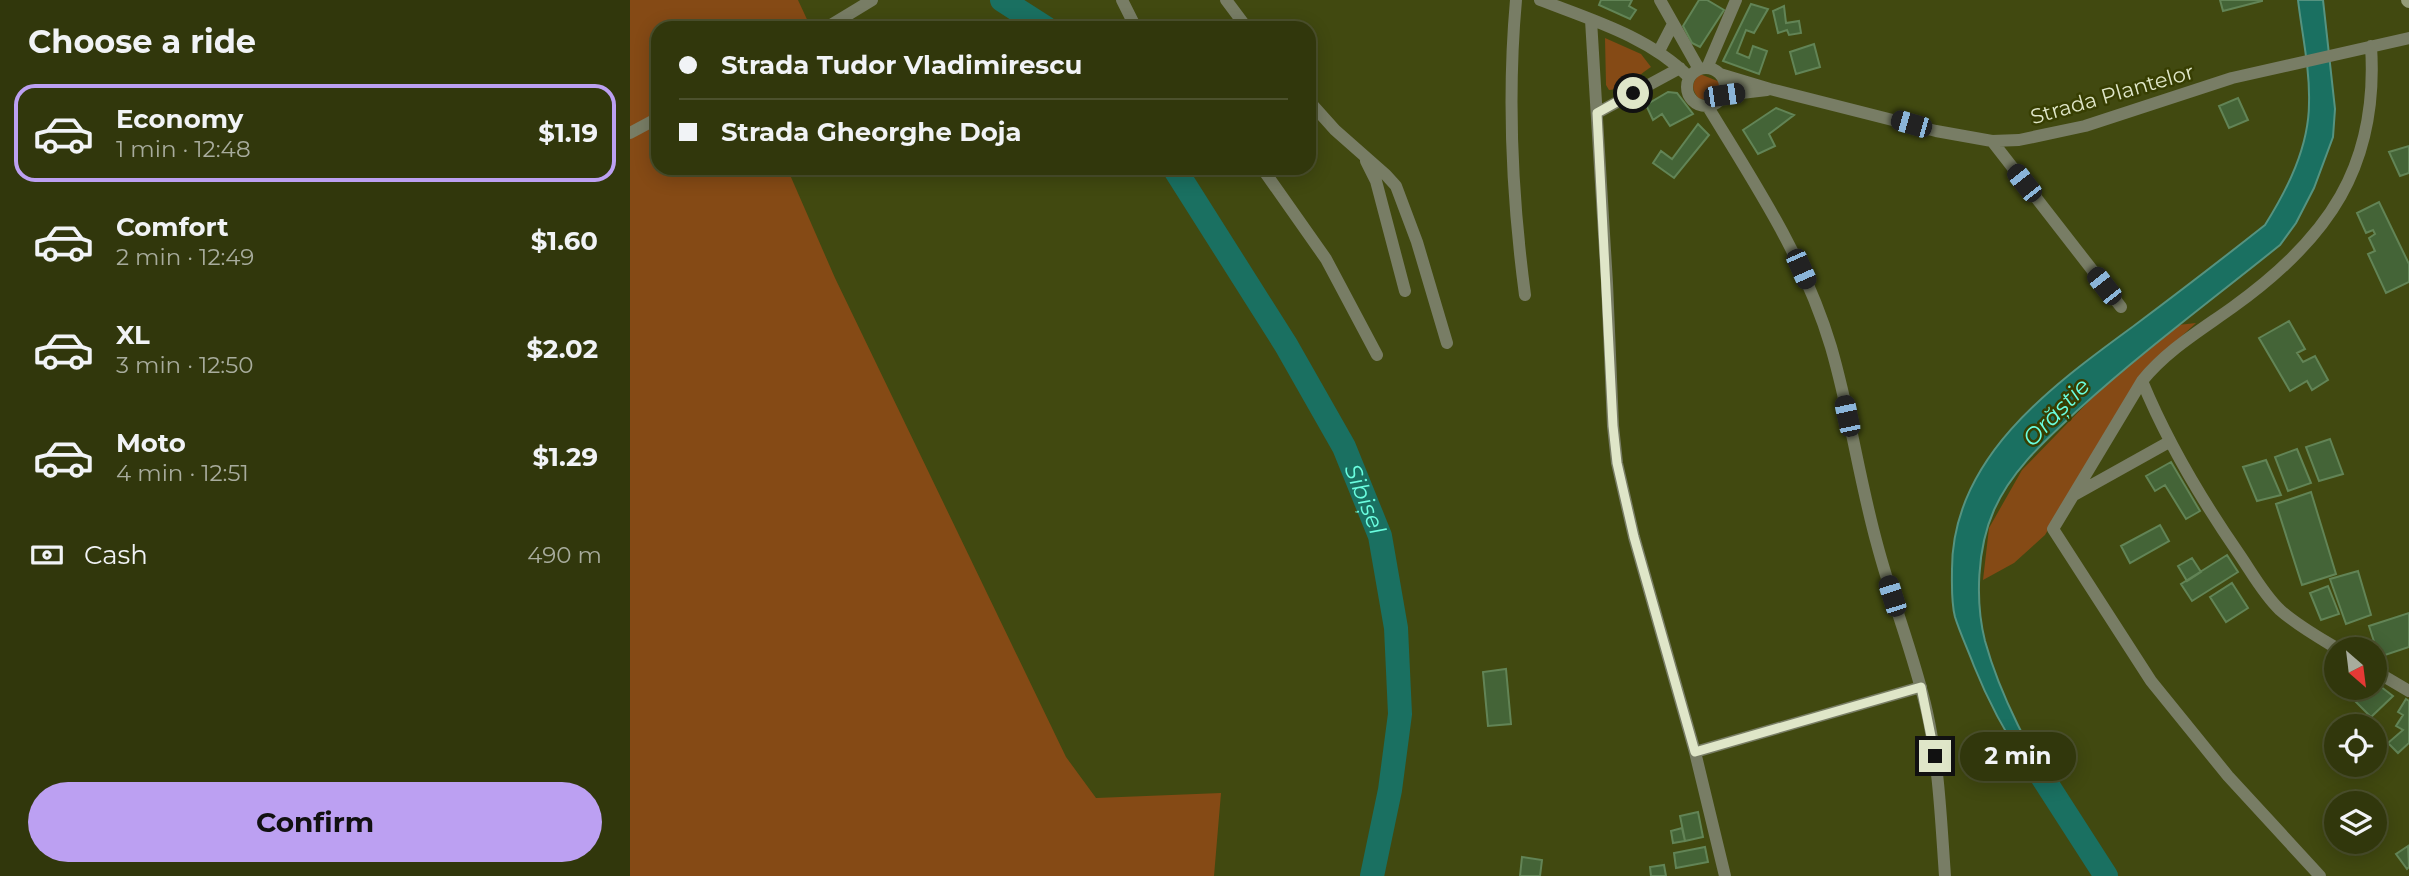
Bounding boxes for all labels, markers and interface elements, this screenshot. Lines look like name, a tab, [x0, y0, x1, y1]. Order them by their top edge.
text: Choose a ride	[28, 22, 256, 61]
text: Strada Tudor Vladimirescu	[721, 49, 1082, 81]
street label: Strada Plantelor	[2027, 59, 2197, 129]
route start	[1617, 77, 1649, 109]
car	[1702, 82, 1747, 108]
icon: car	[32, 102, 95, 165]
text: Economy	[116, 103, 243, 135]
car	[1888, 108, 1935, 140]
text: Strada Gheorghe Doja	[721, 116, 1022, 148]
text: $1.19	[538, 117, 598, 149]
text: 1 min · 12:48	[116, 135, 251, 163]
car	[2003, 160, 2046, 206]
icon: car	[32, 210, 95, 273]
text: Comfort	[116, 211, 228, 243]
text: $1.60	[531, 225, 598, 257]
text: 2 min · 12:49	[116, 243, 254, 271]
car	[1783, 246, 1820, 292]
car	[2083, 263, 2126, 309]
icon: car	[32, 318, 95, 381]
text: XL	[116, 319, 150, 351]
text: $2.02	[526, 333, 598, 365]
text: 3 min · 12:50	[116, 351, 253, 379]
water label: Orăștie	[2017, 372, 2095, 452]
car	[1833, 393, 1862, 439]
icon: car	[32, 426, 95, 489]
text: Moto	[116, 427, 186, 459]
text: $1.29	[533, 441, 598, 473]
text: 4 min · 12:51	[116, 459, 249, 487]
water label: Sibișel	[1338, 460, 1392, 539]
icon: cash	[28, 536, 66, 574]
text: Cash	[84, 539, 148, 571]
text: 490 m	[527, 541, 602, 569]
car	[1876, 573, 1909, 619]
north arrow	[2324, 637, 2387, 700]
map controls	[2324, 637, 2387, 854]
button: locate	[2324, 714, 2387, 777]
callout: 2 min	[1960, 732, 2075, 780]
route end	[1919, 740, 1951, 772]
text: 2 min	[1984, 742, 2052, 770]
button: Confirm	[28, 782, 602, 862]
button: layers	[2324, 791, 2387, 854]

